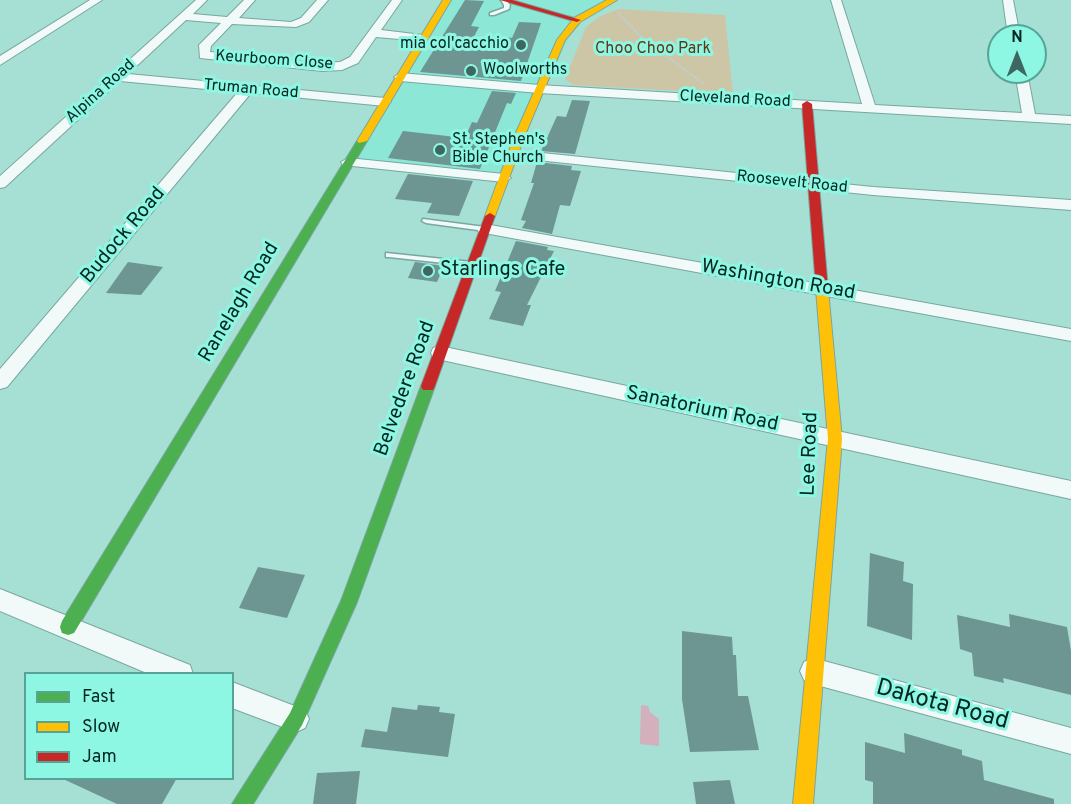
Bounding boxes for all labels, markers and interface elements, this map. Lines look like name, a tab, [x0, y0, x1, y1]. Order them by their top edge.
north arrow	[987, 24, 1047, 84]
text: N	[1011, 28, 1023, 48]
place label: mia col'cacchio	[400, 35, 509, 55]
marker: mia col'cacchio	[514, 38, 528, 52]
park label: Choo Choo Park	[595, 40, 711, 60]
street label: Keurboom Close	[215, 47, 333, 75]
street label: Alpina Road	[62, 56, 140, 128]
place label: Woolworths	[483, 61, 567, 81]
marker: Woolworths	[464, 64, 478, 78]
street label: Truman Road	[203, 76, 299, 104]
street label: Cleveland Road	[679, 87, 791, 113]
place label: St. Stephen's Bible Church	[452, 131, 546, 169]
marker: St. Stephen's Bible Church	[433, 143, 447, 157]
street label: Roosevelt Road	[736, 168, 848, 198]
street label: Budock Road	[77, 183, 171, 289]
street label: Ranelagh Road	[195, 239, 285, 367]
street label: Washington Road	[699, 256, 857, 306]
place label: Starlings Cafe	[440, 259, 565, 283]
marker: Starlings Cafe	[421, 264, 435, 278]
street label: Belvedere Road	[370, 318, 442, 460]
street label: Sanatorium Road	[624, 382, 780, 438]
street label: Lee Road	[798, 412, 824, 496]
legend	[24, 672, 234, 780]
street label: Dakota Road	[872, 674, 1012, 738]
text: Fast	[82, 686, 115, 709]
text: Slow	[82, 716, 120, 739]
text: Jam	[82, 746, 117, 769]

